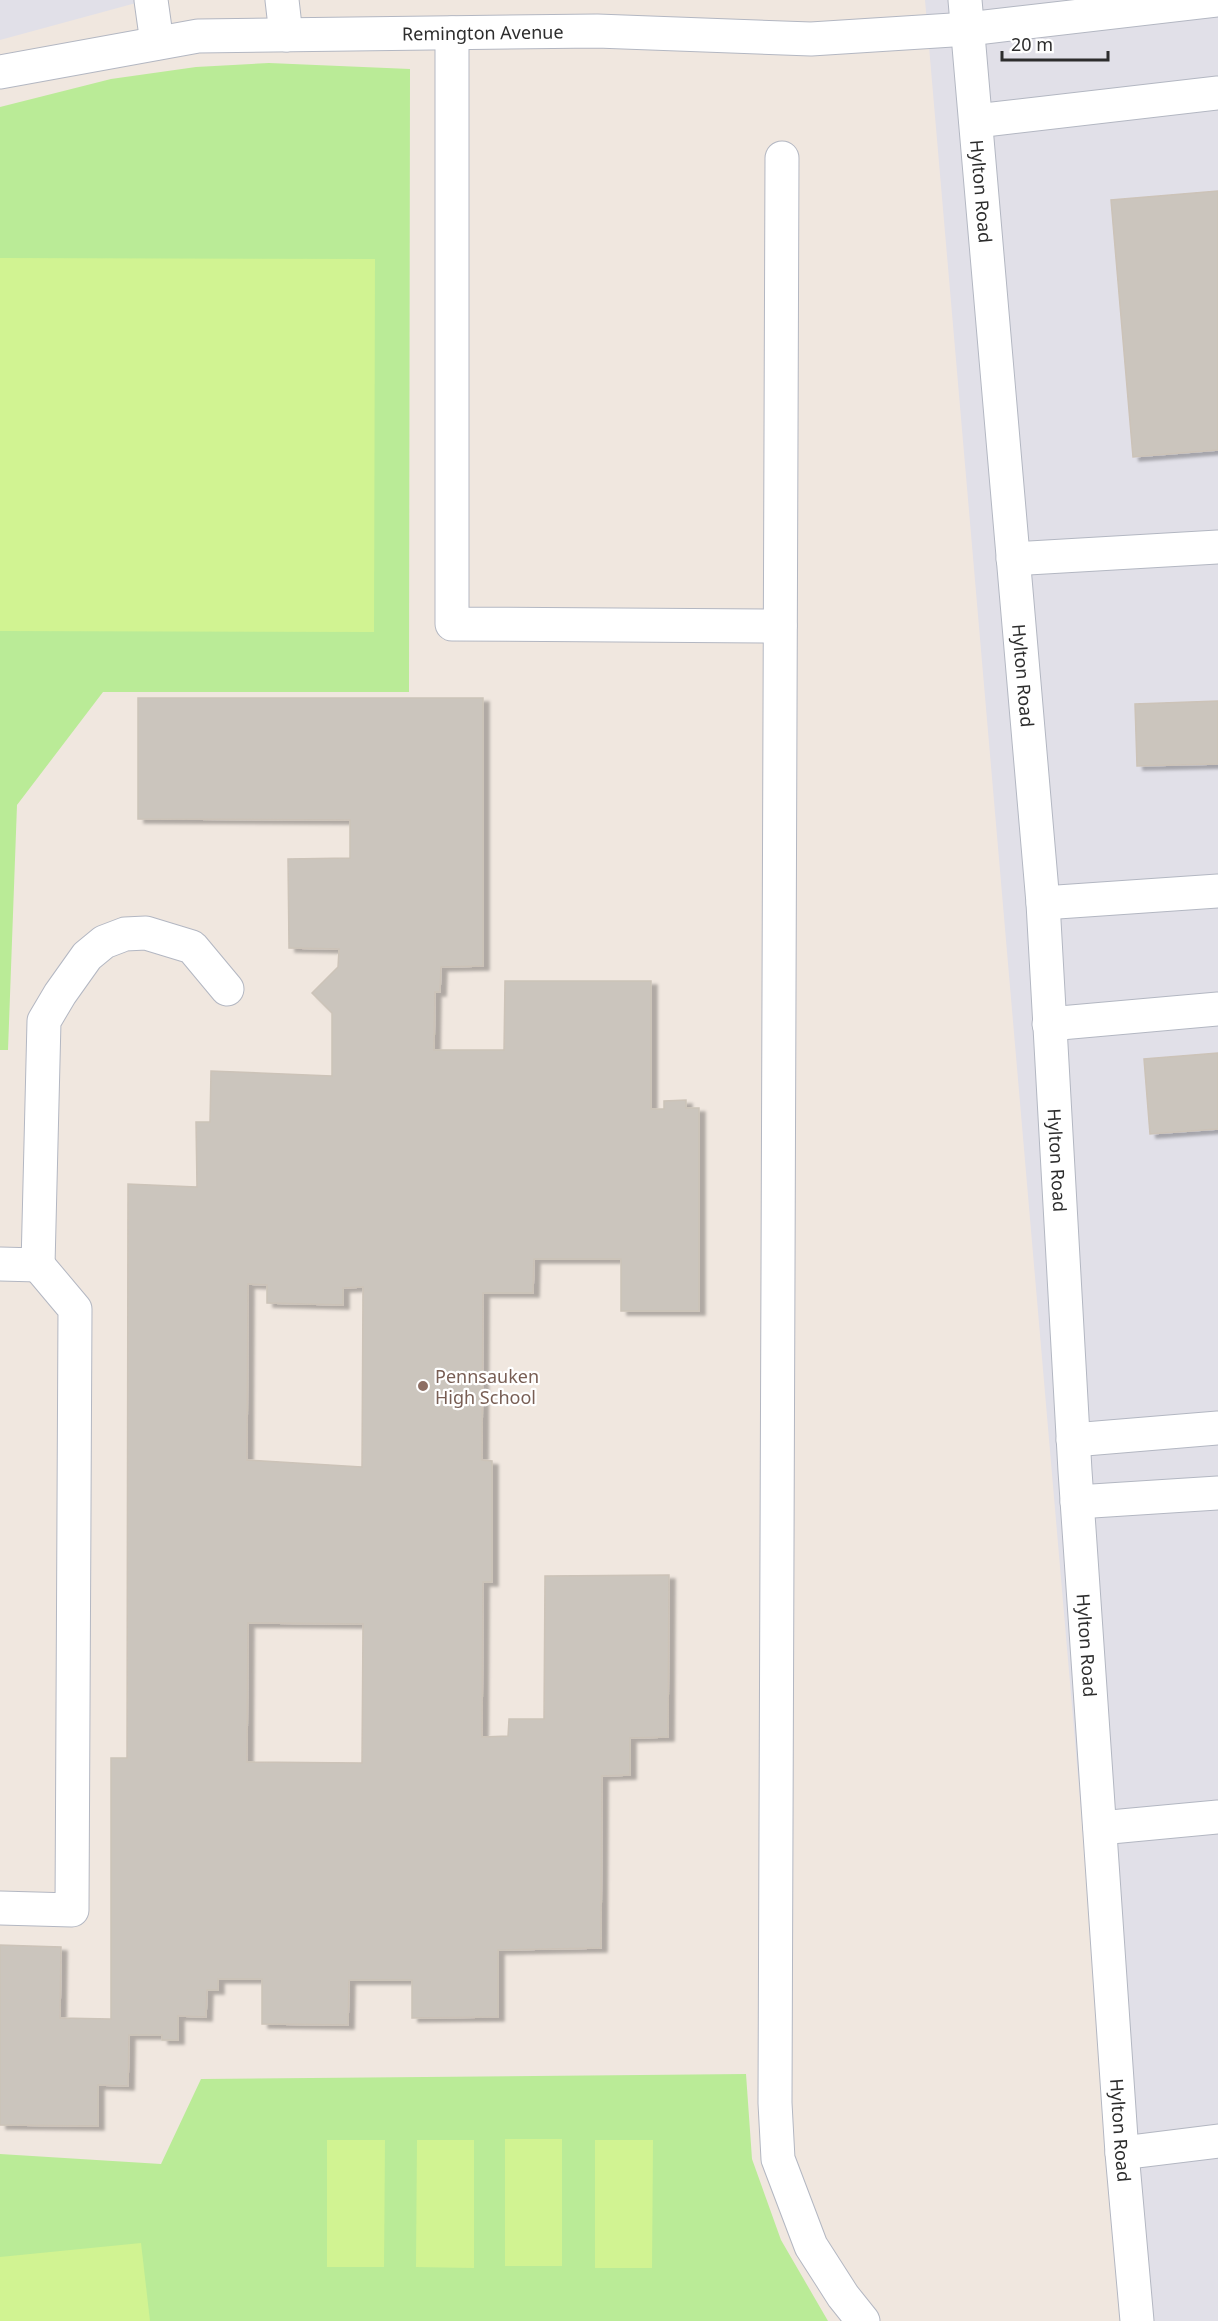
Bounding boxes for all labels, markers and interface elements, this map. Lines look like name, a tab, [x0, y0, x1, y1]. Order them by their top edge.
street label: Remington Avenue	[402, 19, 564, 45]
scale bar	[1002, 24, 1108, 62]
text: 20 m	[1011, 32, 1053, 56]
street label: Hylton Road	[965, 139, 998, 244]
street label: Hylton Road	[1007, 623, 1040, 728]
street label: Hylton Road	[1043, 1108, 1072, 1213]
place label: Pennsauken High School	[435, 1364, 539, 1409]
marker: Pennsauken High School	[416, 1379, 430, 1393]
street label: Hylton Road	[1071, 1593, 1103, 1698]
street label: Hylton Road	[1105, 2078, 1137, 2183]

